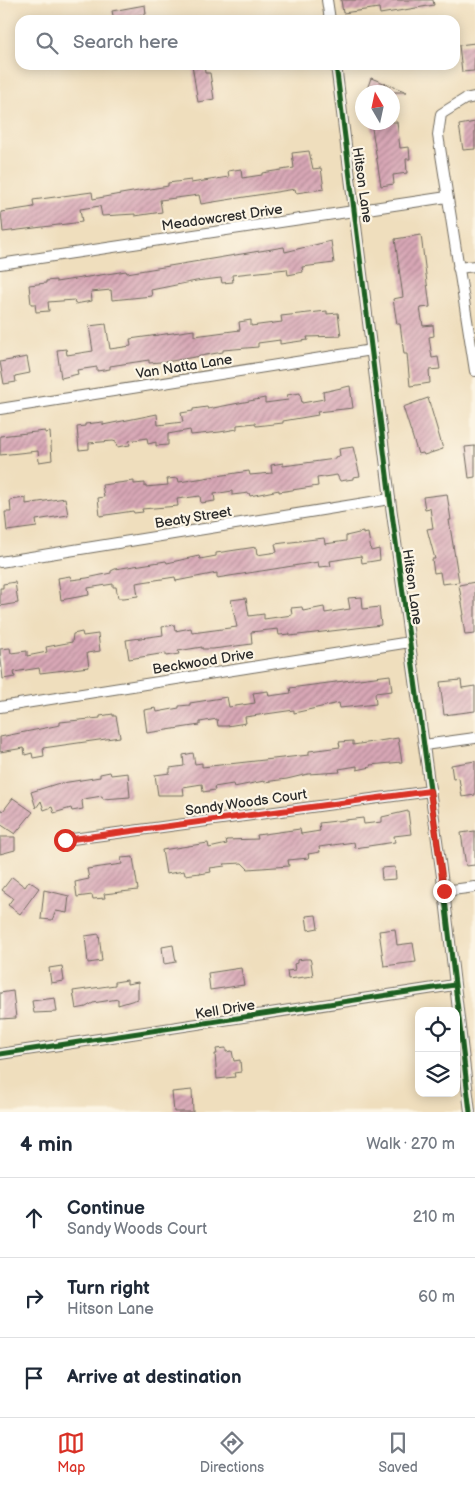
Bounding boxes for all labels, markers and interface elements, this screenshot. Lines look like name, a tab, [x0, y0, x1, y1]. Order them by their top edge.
search box	[15, 15, 460, 70]
icon: search	[33, 29, 61, 57]
text: Search here	[73, 31, 178, 54]
north arrow	[355, 85, 400, 130]
street label: Hitson Lane	[349, 146, 376, 224]
street label: Meadowcrest Drive	[161, 201, 284, 234]
street label: Van Natta Lane	[135, 350, 233, 382]
street label: Beaty Street	[153, 503, 233, 532]
street label: Hitson Lane	[399, 548, 426, 626]
street label: Beckwood Drive	[151, 645, 255, 678]
street label: Sandy Woods Court	[184, 785, 309, 819]
route start	[54, 829, 77, 852]
route end	[433, 880, 456, 903]
street label: Kell Drive	[194, 996, 256, 1023]
map controls	[415, 1007, 460, 1097]
button: locate	[415, 1007, 460, 1052]
button: layers	[415, 1052, 460, 1097]
text: 4 min	[20, 1132, 73, 1157]
text: Walk · 270 m	[366, 1135, 455, 1154]
text: Continue	[67, 1197, 145, 1220]
icon: ahead	[20, 1204, 48, 1232]
text: 210 m	[413, 1208, 455, 1227]
text: Sandy Woods Court	[67, 1220, 207, 1239]
text: Turn right	[67, 1277, 150, 1300]
icon: right	[20, 1284, 48, 1312]
text: 60 m	[418, 1288, 455, 1307]
text: Hitson Lane	[67, 1300, 154, 1319]
icon: arrive	[20, 1364, 48, 1392]
text: Arrive at destination	[67, 1366, 242, 1389]
tab: Map	[57, 1429, 85, 1476]
tab: Directions	[200, 1429, 264, 1476]
tab: Saved	[378, 1429, 418, 1476]

